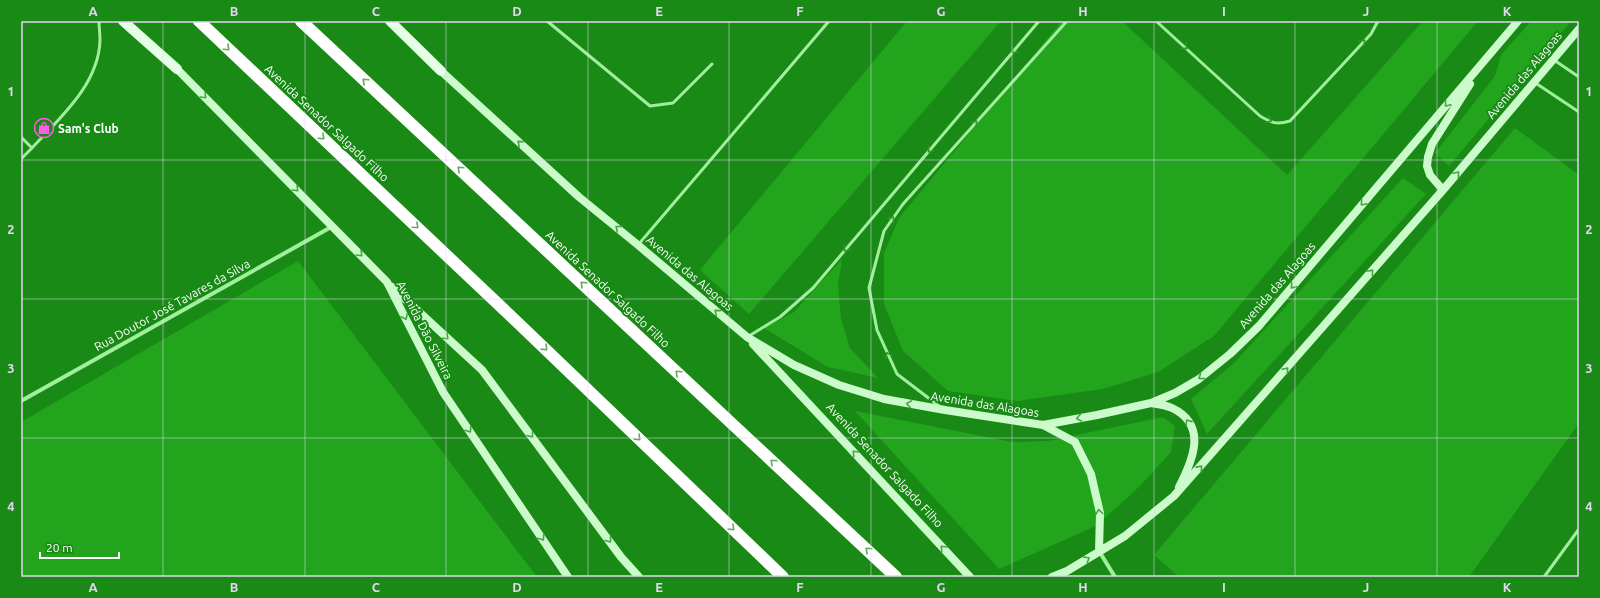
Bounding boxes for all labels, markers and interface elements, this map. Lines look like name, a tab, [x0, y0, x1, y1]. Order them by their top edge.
text: A	[88, 4, 98, 18]
text: B	[230, 4, 239, 18]
text: C	[372, 4, 381, 18]
text: D	[512, 4, 522, 18]
text: E	[655, 4, 663, 18]
text: F	[796, 4, 804, 18]
text: G	[937, 4, 946, 18]
text: H	[1078, 4, 1088, 18]
text: I	[1222, 4, 1226, 18]
text: J	[1363, 4, 1369, 18]
text: K	[1503, 4, 1512, 18]
street label: Avenida das Alagoas	[1484, 29, 1564, 121]
one-way arrow	[1359, 39, 1366, 47]
one-way arrow	[1180, 42, 1188, 49]
one-way arrow	[222, 43, 230, 51]
one-way arrow	[1012, 46, 1019, 53]
street label: Avenida Senador Salgado Filho	[262, 62, 392, 184]
one-way arrow	[362, 78, 370, 85]
text: 1	[7, 84, 15, 98]
text: 1	[1585, 84, 1593, 98]
one-way arrow	[199, 91, 207, 99]
one-way arrow	[1445, 99, 1452, 106]
one-way arrow	[1264, 115, 1272, 123]
shop icon: Sam's Club	[33, 117, 55, 139]
one-way arrow	[971, 120, 978, 128]
place label: Sam's Club	[58, 122, 119, 135]
one-way arrow	[317, 132, 325, 140]
one-way arrow	[517, 140, 525, 148]
one-way arrow	[927, 145, 934, 152]
one-way arrow	[457, 167, 465, 174]
one-way arrow	[1452, 171, 1459, 179]
one-way arrow	[291, 184, 299, 192]
one-way arrow	[1361, 198, 1368, 206]
one-way arrow	[887, 216, 895, 223]
text: 2	[7, 222, 15, 236]
one-way arrow	[411, 222, 419, 229]
text: 2	[1585, 222, 1593, 236]
one-way arrow	[615, 226, 622, 233]
street label: Avenida Senador Salgado Filho	[543, 228, 673, 350]
street label: Avenida das Alagoas	[644, 233, 736, 313]
street label: Avenida das Alagoas	[1236, 239, 1318, 331]
one-way arrow	[843, 244, 850, 252]
one-way arrow	[355, 249, 363, 257]
street label: Rua Doutor José Tavares da Silva	[92, 257, 252, 353]
one-way arrow	[1367, 269, 1374, 277]
street label: Avenida Dão Silveira	[395, 279, 455, 381]
one-way arrow	[580, 281, 588, 289]
one-way arrow	[1290, 281, 1298, 289]
one-way arrow	[715, 310, 722, 317]
one-way arrow	[400, 313, 408, 320]
one-way arrow	[442, 333, 449, 340]
one-way arrow	[540, 343, 547, 350]
one-way arrow	[885, 352, 893, 359]
text: 3	[7, 361, 15, 375]
text: 3	[1585, 361, 1593, 375]
one-way arrow	[1281, 367, 1288, 375]
one-way arrow	[675, 370, 683, 378]
one-way arrow	[1198, 372, 1205, 379]
street label: Avenida das Alagoas	[930, 389, 1040, 419]
street label: Avenida Senador Salgado Filho	[824, 400, 946, 530]
one-way arrow	[906, 400, 912, 409]
one-way arrow	[1076, 414, 1082, 422]
one-way arrow	[1186, 419, 1193, 426]
one-way arrow	[464, 426, 472, 433]
one-way arrow	[526, 431, 533, 438]
one-way arrow	[633, 433, 641, 441]
one-way arrow	[852, 450, 859, 458]
one-way arrow	[770, 459, 778, 466]
one-way arrow	[1195, 465, 1202, 472]
text: 4	[7, 499, 15, 513]
text: 4	[1585, 499, 1593, 513]
one-way arrow	[1095, 509, 1104, 515]
one-way arrow	[727, 523, 735, 531]
one-way arrow	[537, 533, 544, 540]
scale bar	[40, 534, 119, 560]
one-way arrow	[604, 535, 611, 542]
text: 20 m	[46, 541, 73, 554]
one-way arrow	[941, 546, 948, 553]
one-way arrow	[865, 548, 873, 555]
one-way arrow	[1083, 556, 1090, 563]
text: A	[88, 580, 98, 594]
text: B	[230, 580, 239, 594]
text: C	[372, 580, 381, 594]
text: D	[512, 580, 522, 594]
text: E	[655, 580, 663, 594]
text: F	[796, 580, 804, 594]
text: G	[937, 580, 946, 594]
text: H	[1078, 580, 1088, 594]
text: I	[1222, 580, 1226, 594]
text: J	[1363, 580, 1369, 594]
text: K	[1503, 580, 1512, 594]

